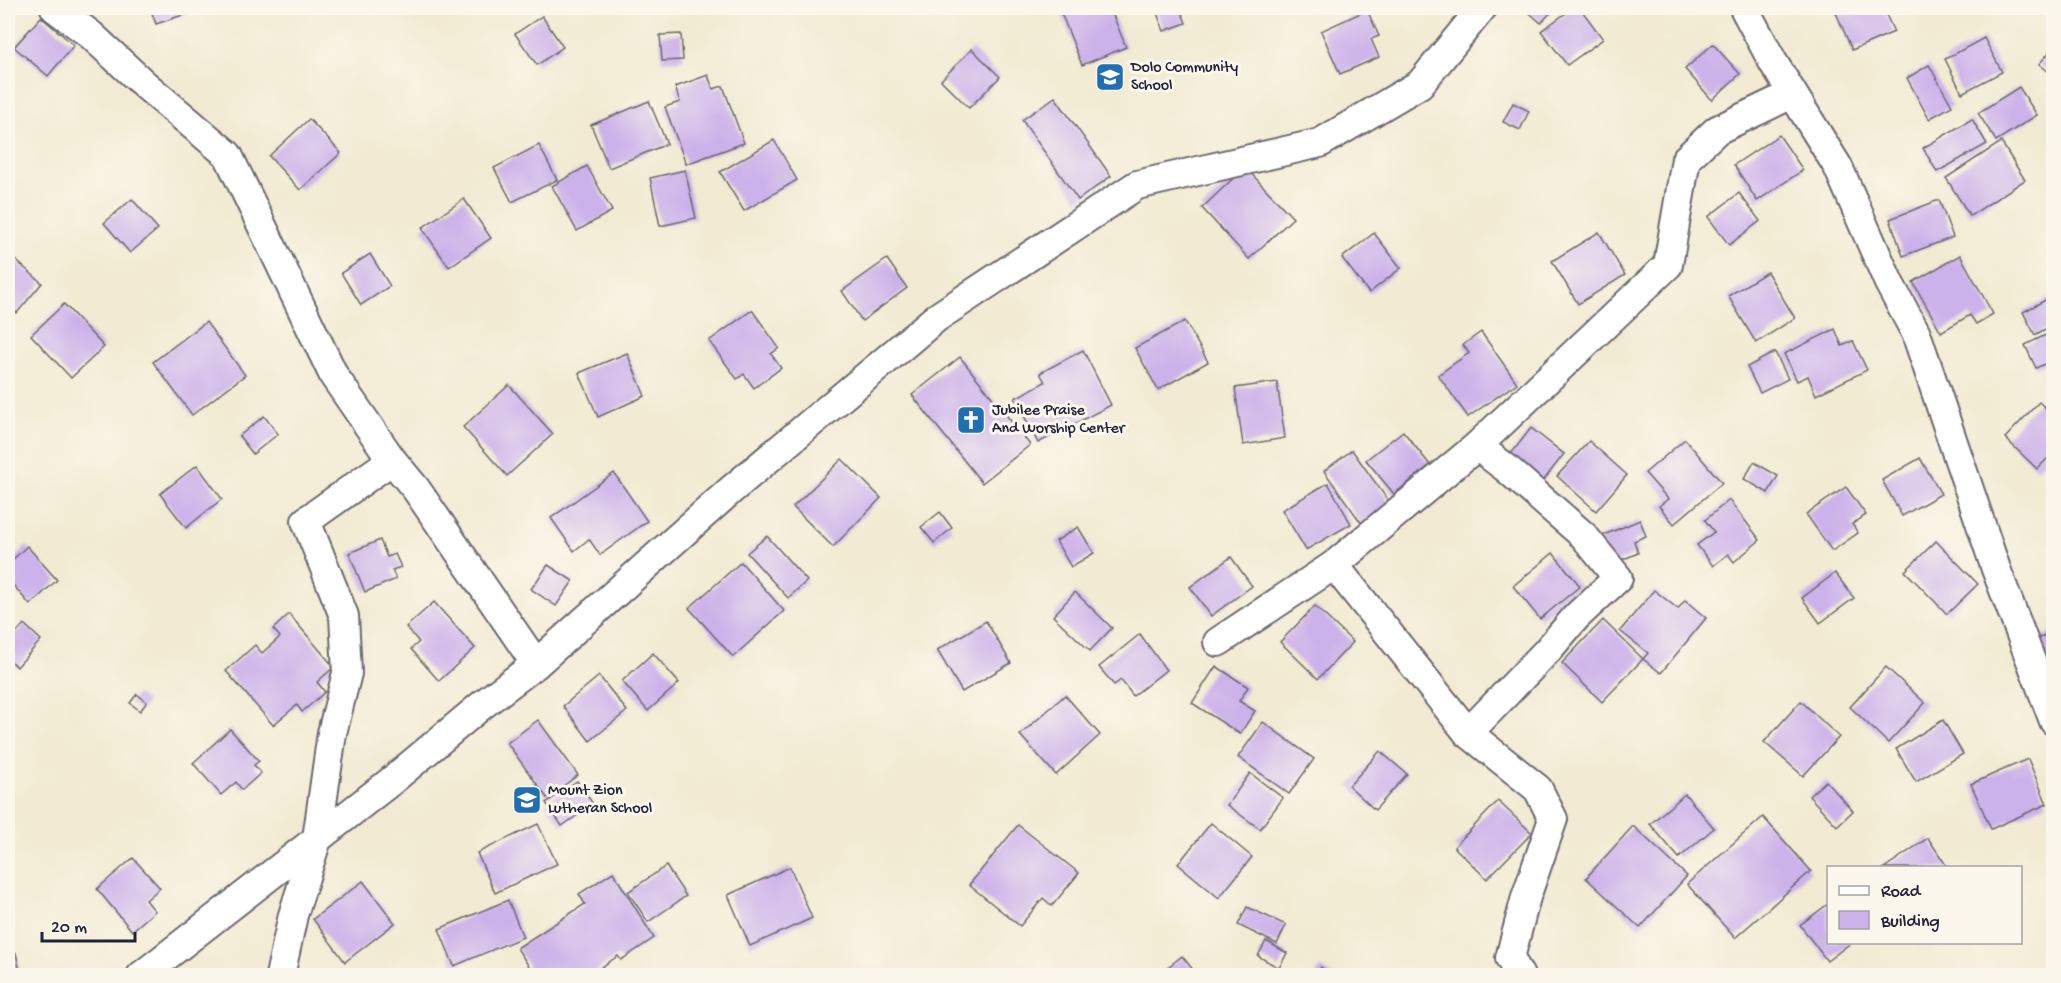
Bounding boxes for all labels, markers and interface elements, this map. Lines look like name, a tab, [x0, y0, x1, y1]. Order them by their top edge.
place label: Dolo Community School	[1130, 59, 1238, 96]
school or university icon: Dolo Community School	[1094, 61, 1126, 93]
place label: Jubilee Praise And Worship Center	[992, 402, 1126, 439]
church icon: Jubilee Praise And Worship Center	[955, 404, 987, 436]
place label: Mount Zion Lutheran School	[548, 782, 652, 819]
school or university icon: Mount Zion Lutheran School	[511, 784, 543, 816]
legend	[1827, 866, 2022, 944]
text: Road	[1881, 882, 1922, 903]
scale bar	[42, 905, 135, 943]
text: Building	[1880, 912, 1940, 933]
text: 20 m	[51, 918, 87, 939]

